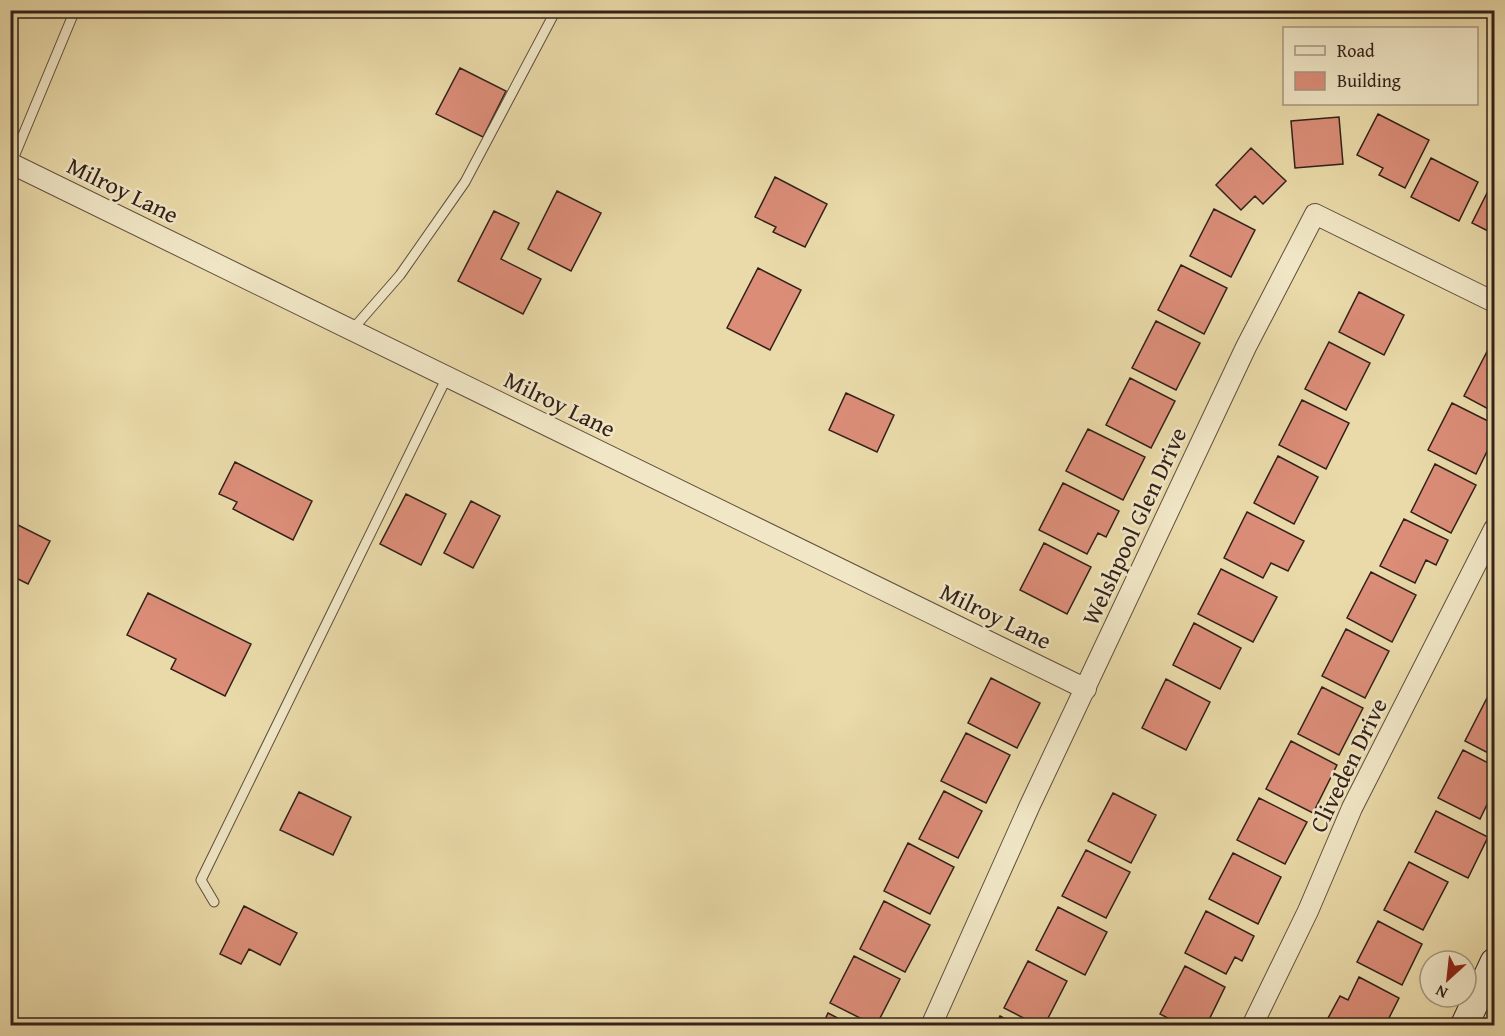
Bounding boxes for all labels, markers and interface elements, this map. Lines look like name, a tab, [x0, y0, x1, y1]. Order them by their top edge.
legend	[1283, 27, 1478, 105]
text: Road	[1337, 37, 1375, 64]
text: Building	[1337, 67, 1401, 94]
street label: Milroy Lane	[61, 148, 185, 232]
street label: Milroy Lane	[498, 362, 622, 446]
street label: Welshpool Glen Drive	[1073, 421, 1195, 631]
street label: Milroy Lane	[934, 574, 1058, 658]
street label: Cliveden Drive	[1300, 692, 1396, 838]
north arrow	[1418, 949, 1478, 1009]
text: N	[1431, 979, 1451, 1005]

